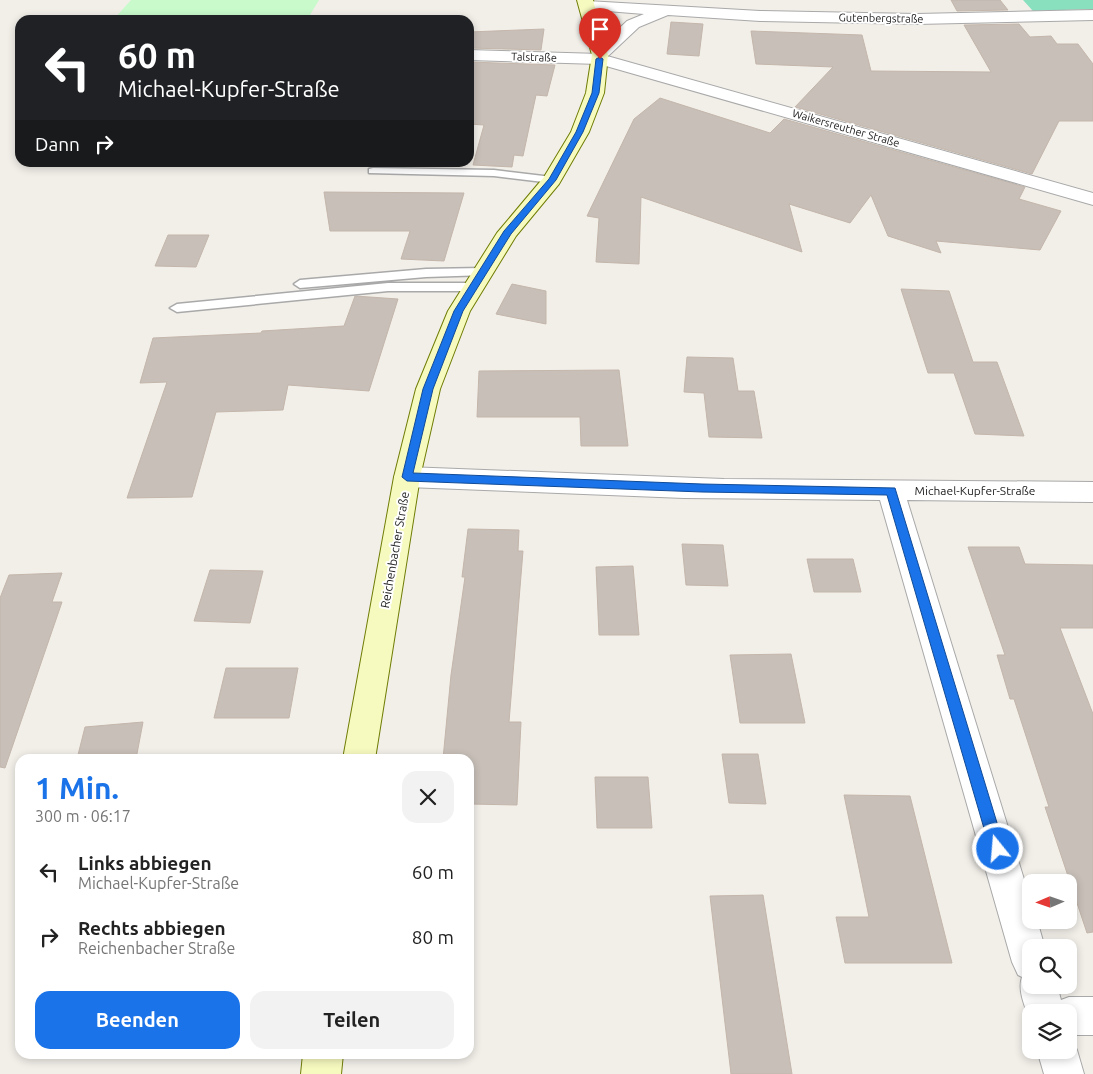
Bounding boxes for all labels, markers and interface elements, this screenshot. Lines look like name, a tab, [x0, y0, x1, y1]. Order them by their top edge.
pin	[579, 8, 621, 59]
street label: Gutenbergstraße	[838, 11, 924, 25]
icon: arrive	[586, 15, 614, 43]
icon: left	[35, 35, 100, 100]
text: 60 m	[118, 35, 196, 75]
street label: Talstraße	[511, 50, 557, 64]
text: Michael-Kupfer-Straße	[118, 76, 340, 101]
street label: Waikersreuther Straße	[791, 107, 901, 149]
icon: right	[90, 130, 118, 158]
text: Dann	[35, 133, 80, 155]
street label: Michael-Kupfer-Straße	[915, 484, 1035, 497]
street label: Reichenbacher Straße	[378, 491, 411, 609]
text: 1 Min.	[35, 771, 119, 805]
button: close	[402, 771, 454, 823]
text: 300 m · 06:17	[35, 807, 131, 825]
position arrow	[971, 822, 1023, 874]
text: Links abbiegen	[78, 852, 212, 874]
icon: left	[35, 858, 63, 886]
text: 60 m	[412, 861, 454, 883]
text: Michael-Kupfer-Straße	[78, 874, 239, 892]
north arrow	[1022, 874, 1078, 929]
map controls	[1022, 874, 1077, 1059]
text: Rechts abbiegen	[78, 917, 226, 939]
icon: right	[35, 923, 63, 951]
text: 80 m	[412, 926, 454, 948]
text: Reichenbacher Straße	[78, 939, 235, 957]
button: search	[1022, 939, 1077, 994]
button: Beenden	[35, 991, 240, 1049]
button: Teilen	[250, 991, 454, 1049]
button: layers	[1022, 1004, 1077, 1059]

